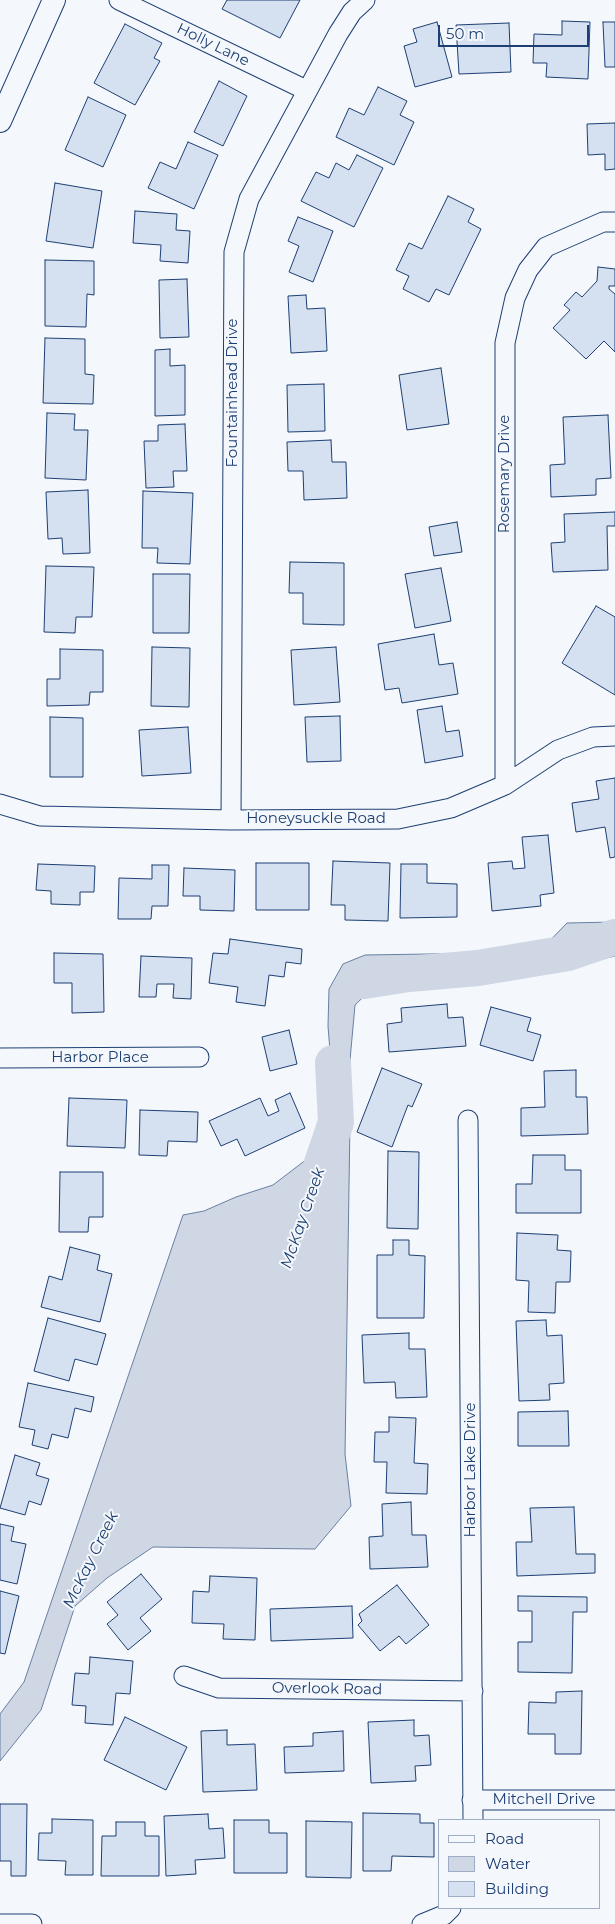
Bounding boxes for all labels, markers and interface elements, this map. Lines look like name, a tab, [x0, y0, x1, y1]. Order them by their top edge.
scale bar	[440, 15, 591, 47]
street label: Holly Lane	[174, 20, 252, 70]
text: 50 m	[446, 24, 484, 43]
street label: Fountainhead Drive	[224, 319, 242, 467]
street label: Rosemary Drive	[496, 415, 514, 533]
street label: Honeysuckle Road	[246, 810, 386, 828]
street label: Harbor Place	[51, 1049, 149, 1067]
water label: McKay Creek	[277, 1165, 329, 1271]
street label: Harbor Lake Drive	[462, 1402, 480, 1538]
water label: McKay Creek	[59, 1508, 123, 1612]
street label: Overlook Road	[272, 1679, 382, 1699]
street label: Mitchell Drive	[493, 1791, 595, 1809]
legend	[438, 1819, 600, 1909]
text: Road	[485, 1829, 524, 1848]
text: Water	[485, 1854, 531, 1873]
text: Building	[485, 1879, 549, 1898]

